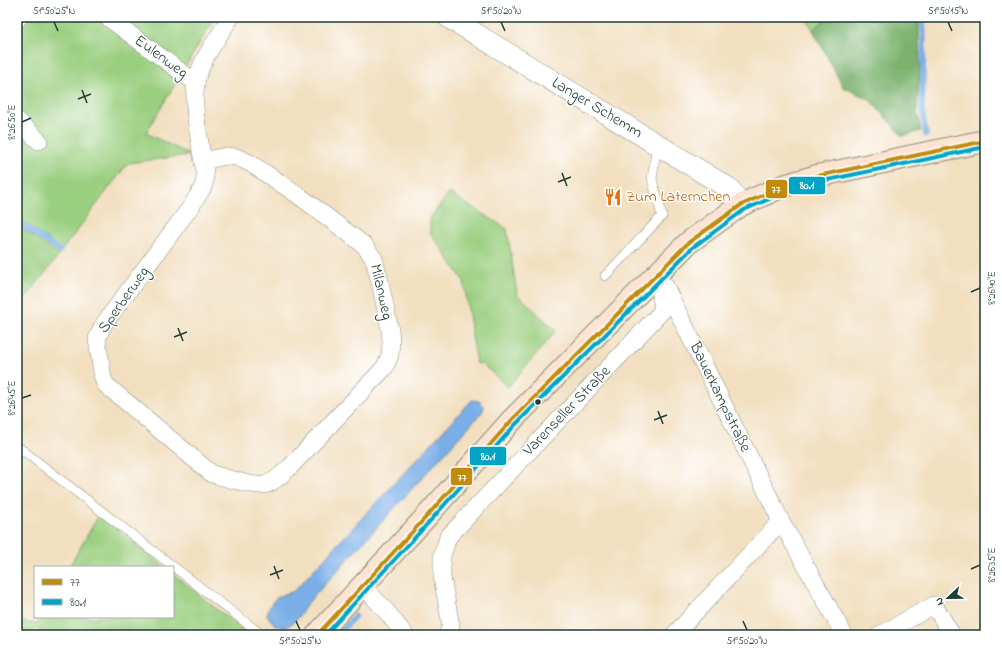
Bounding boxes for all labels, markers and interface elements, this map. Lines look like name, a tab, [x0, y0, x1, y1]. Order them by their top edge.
text: 51°50'25"N	[33, 4, 75, 19]
text: 51°50'20"N	[480, 4, 522, 19]
text: 51°50'15"N	[928, 4, 969, 19]
street label: Eulenweg	[129, 29, 193, 85]
street label: Langer Schemm	[547, 71, 647, 145]
text: 8°26'50"E	[5, 104, 20, 140]
line badge: 80.1	[788, 176, 826, 195]
text: 80.1	[799, 178, 815, 194]
line badge: 77	[765, 179, 788, 199]
text: 77	[771, 182, 781, 198]
place label: Zum Laternchen	[626, 185, 730, 209]
restaurant icon: Zum Laternchen	[603, 187, 623, 207]
street label: Sperberweg	[92, 262, 156, 338]
street label: Milanweg	[363, 262, 399, 322]
text: 8°26'40"E	[985, 271, 1000, 305]
street label: Bauerkampstraße	[682, 337, 757, 457]
street label: Varenseller Straße	[517, 360, 617, 462]
text: 8°26'45"E	[5, 380, 20, 416]
unlabelled marker	[533, 397, 543, 407]
line badge: 80.1	[469, 446, 507, 466]
text: 80.1	[480, 449, 496, 465]
line badge: 77	[450, 467, 473, 486]
text: 77	[457, 470, 467, 486]
text: 8°26'35"E	[985, 547, 1000, 583]
legend	[34, 566, 174, 618]
text: 77	[70, 574, 80, 592]
north arrow	[928, 578, 968, 618]
text: 80.1	[70, 594, 86, 612]
text: N	[931, 595, 948, 608]
text: 51°50'25"N	[279, 634, 321, 649]
text: 51°50'20"N	[726, 634, 768, 649]

